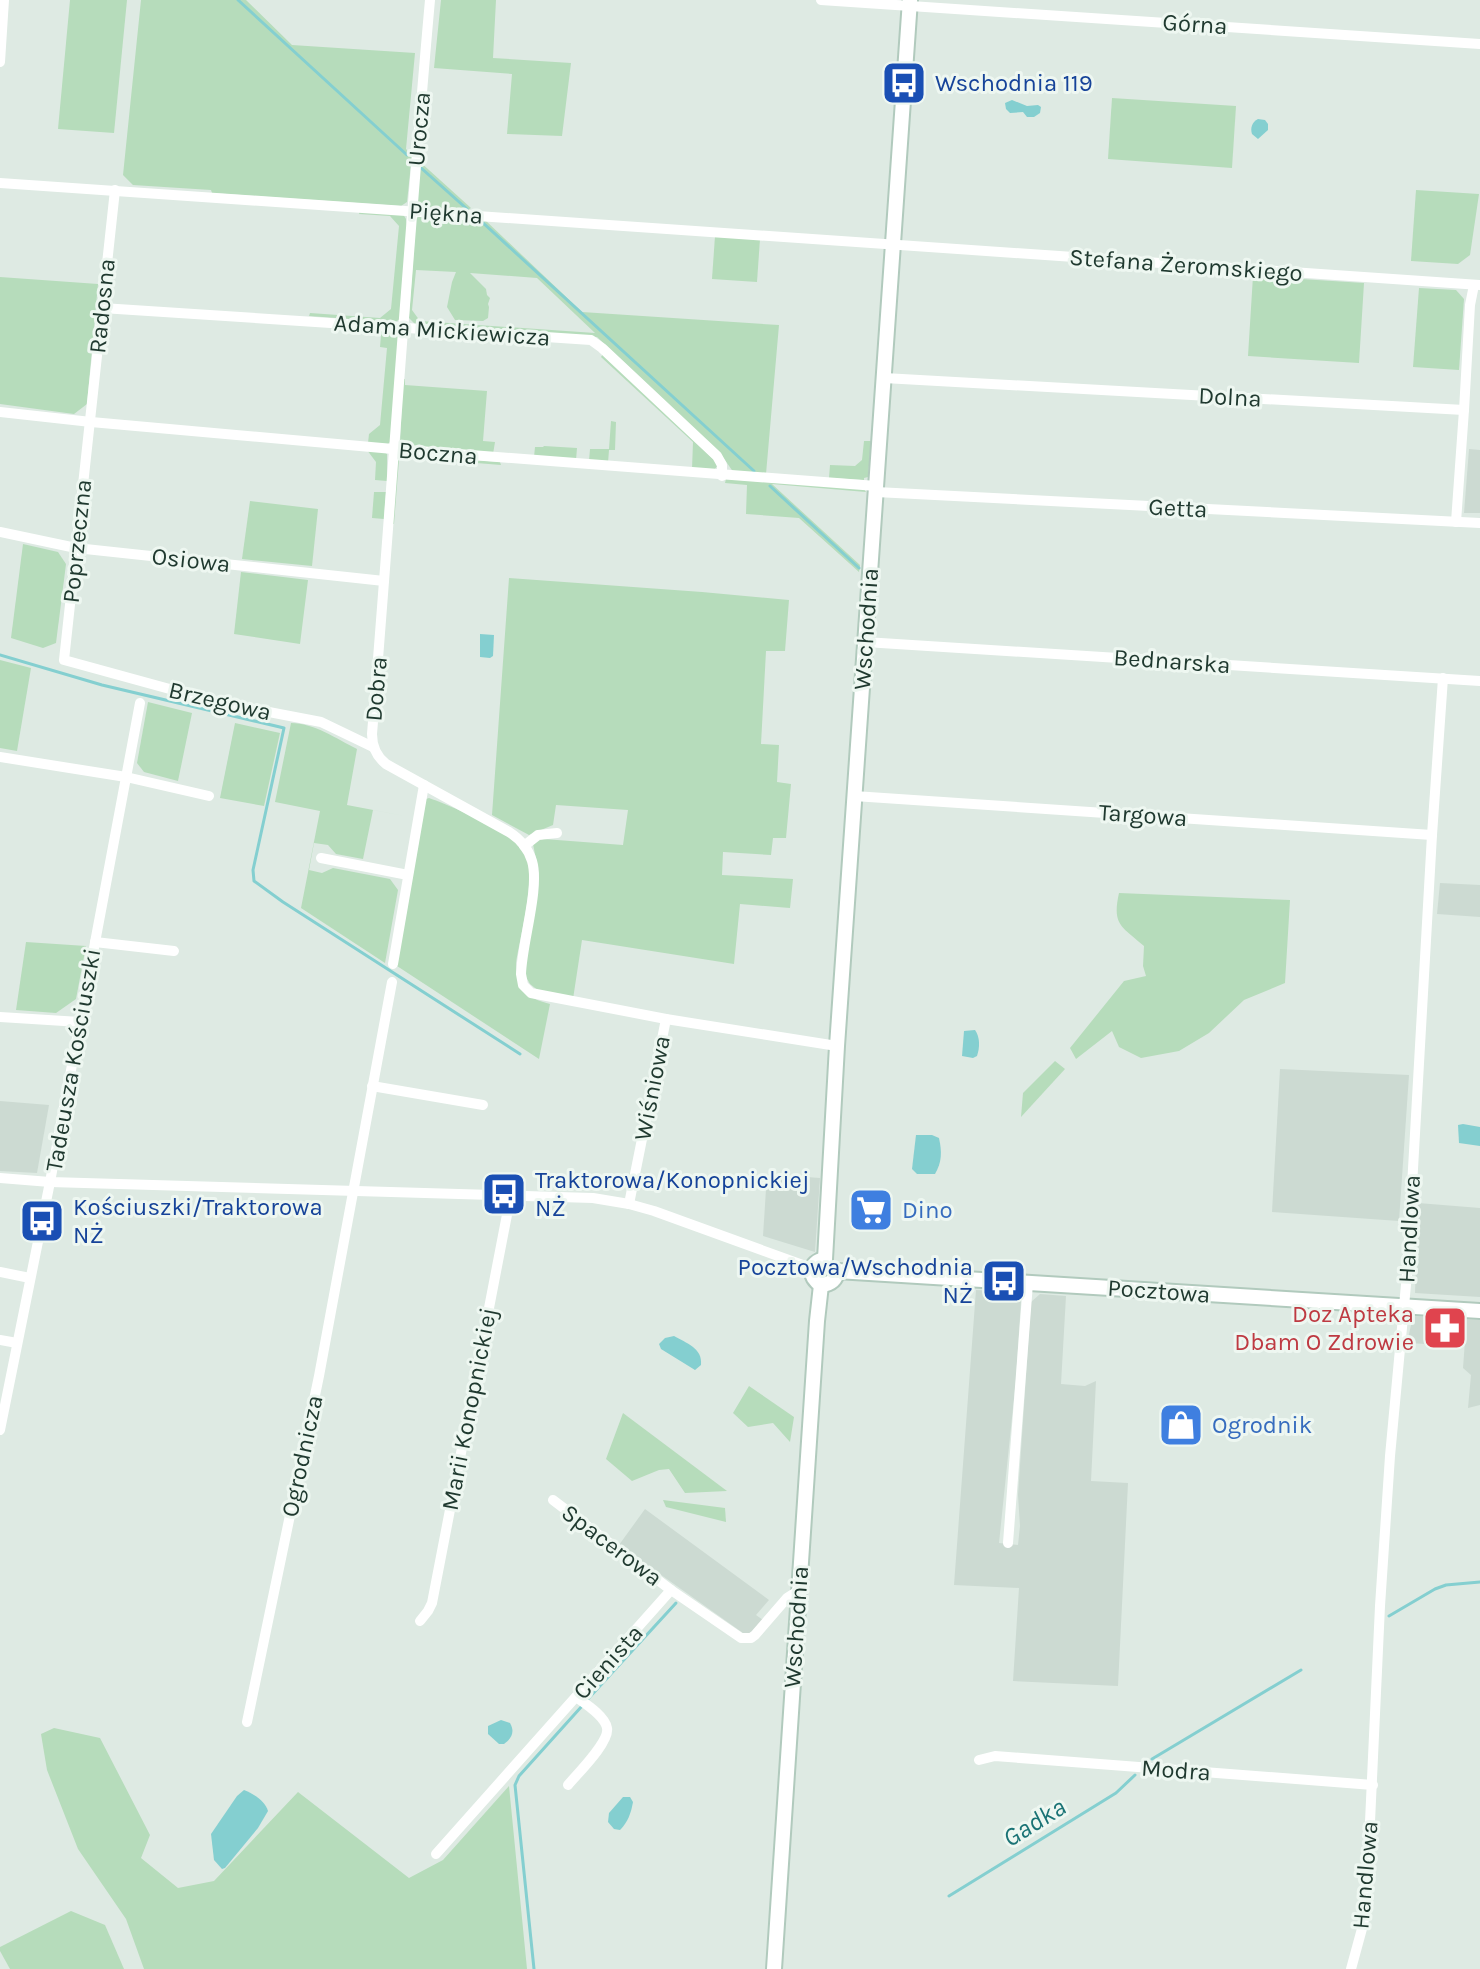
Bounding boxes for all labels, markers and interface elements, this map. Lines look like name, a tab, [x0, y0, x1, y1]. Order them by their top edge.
street label: Górna	[1162, 8, 1228, 40]
bus stop icon: Wschodnia 119	[880, 59, 928, 107]
place label: Wschodnia 119	[935, 69, 1093, 97]
street label: Urocza	[402, 91, 436, 167]
street label: Piękna	[408, 196, 484, 230]
street label: Stefana Żeromskiego	[1068, 243, 1304, 287]
street label: Radosna	[83, 257, 121, 355]
street label: Adama Mickiewicza	[333, 308, 551, 352]
street label: Dolna	[1198, 381, 1262, 413]
street label: Boczna	[397, 436, 479, 470]
street label: Poprzeczna	[57, 478, 97, 604]
street label: Getta	[1148, 492, 1208, 524]
street label: Osiowa	[150, 542, 232, 578]
street label: Wschodnia	[848, 567, 884, 691]
street label: Bednarska	[1113, 643, 1231, 679]
street label: Dobra	[359, 655, 393, 723]
street label: Brzegowa	[166, 676, 274, 726]
street label: Targowa	[1098, 798, 1188, 832]
street label: Tadeusza Kościuszki	[40, 946, 106, 1174]
street label: Wiśniowa	[628, 1033, 676, 1143]
place label: Traktorowa/Konopnickiej NŻ	[535, 1166, 809, 1222]
bus stop icon: Traktorowa/Konopnickiej NŻ	[480, 1170, 528, 1218]
street label: Handlowa	[1392, 1174, 1426, 1284]
supermarket icon: Dino	[847, 1186, 895, 1234]
place label: Kościuszki/Traktorowa NŻ	[73, 1193, 323, 1249]
place label: Dino	[902, 1196, 953, 1224]
bus stop icon: Kościuszki/Traktorowa NŻ	[18, 1197, 66, 1245]
place label: Pocztowa/Wschodnia NŻ	[738, 1253, 973, 1309]
bus stop icon: Pocztowa/Wschodnia NŻ	[980, 1257, 1028, 1305]
street label: Pocztowa	[1107, 1273, 1211, 1309]
place label: Doz Apteka Dbam O Zdrowie	[1234, 1300, 1414, 1356]
pharmacy icon: Doz Apteka Dbam O Zdrowie	[1421, 1304, 1469, 1352]
street label: Marii Konopnickiej	[436, 1305, 502, 1513]
street label: Ogrodnicza	[275, 1393, 329, 1519]
shop icon: Ogrodnik	[1157, 1401, 1205, 1449]
place label: Ogrodnik	[1212, 1411, 1312, 1439]
street label: Spacerowa	[556, 1498, 668, 1592]
street label: Wschodnia	[778, 1565, 814, 1689]
street label: Cienista	[567, 1619, 649, 1705]
street label: Modra	[1140, 1754, 1212, 1786]
water label: Gadka	[997, 1791, 1071, 1854]
street label: Handlowa	[1346, 1820, 1384, 1930]

